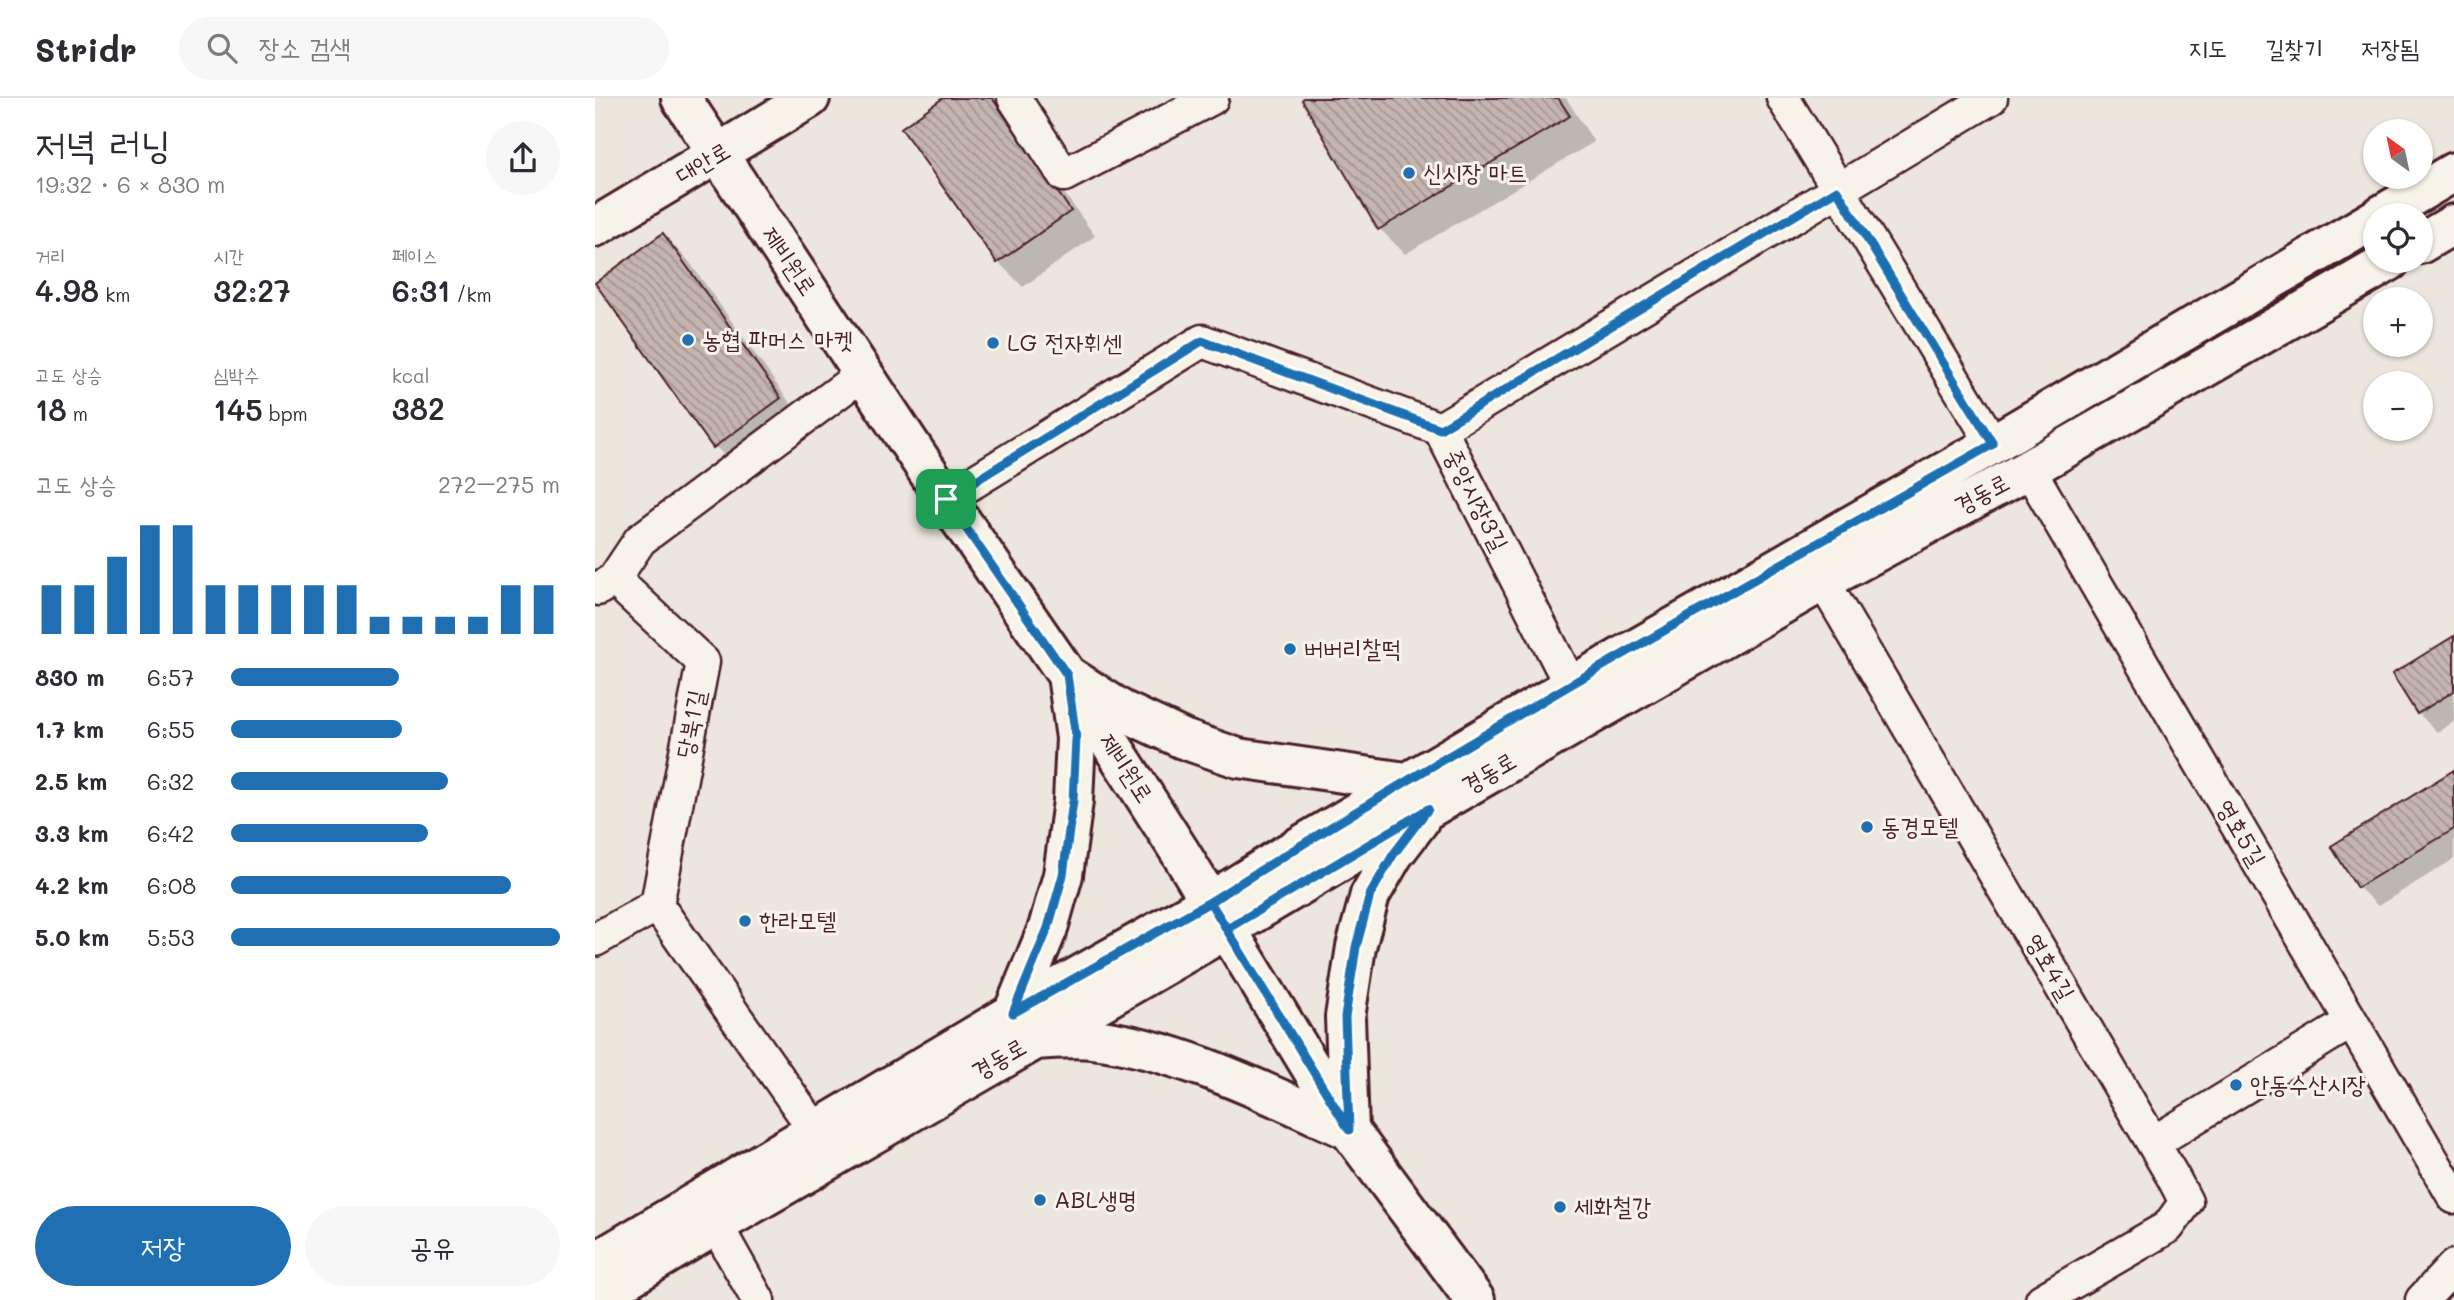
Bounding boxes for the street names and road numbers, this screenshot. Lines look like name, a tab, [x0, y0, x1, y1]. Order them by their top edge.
street label: 대안로	[669, 134, 735, 190]
street label: 제비원로	[756, 219, 825, 301]
street label: 중앙시장3길	[1438, 443, 1516, 556]
street label: 경동로	[1948, 465, 2014, 520]
street label: 당북1길	[668, 687, 711, 760]
street label: 제비원로	[1093, 726, 1161, 808]
street label: 경동로	[1455, 744, 1521, 800]
street label: 영호5길	[2211, 793, 2274, 871]
street label: 영호4길	[2020, 927, 2083, 1005]
street label: 경동로	[965, 1030, 1031, 1086]

